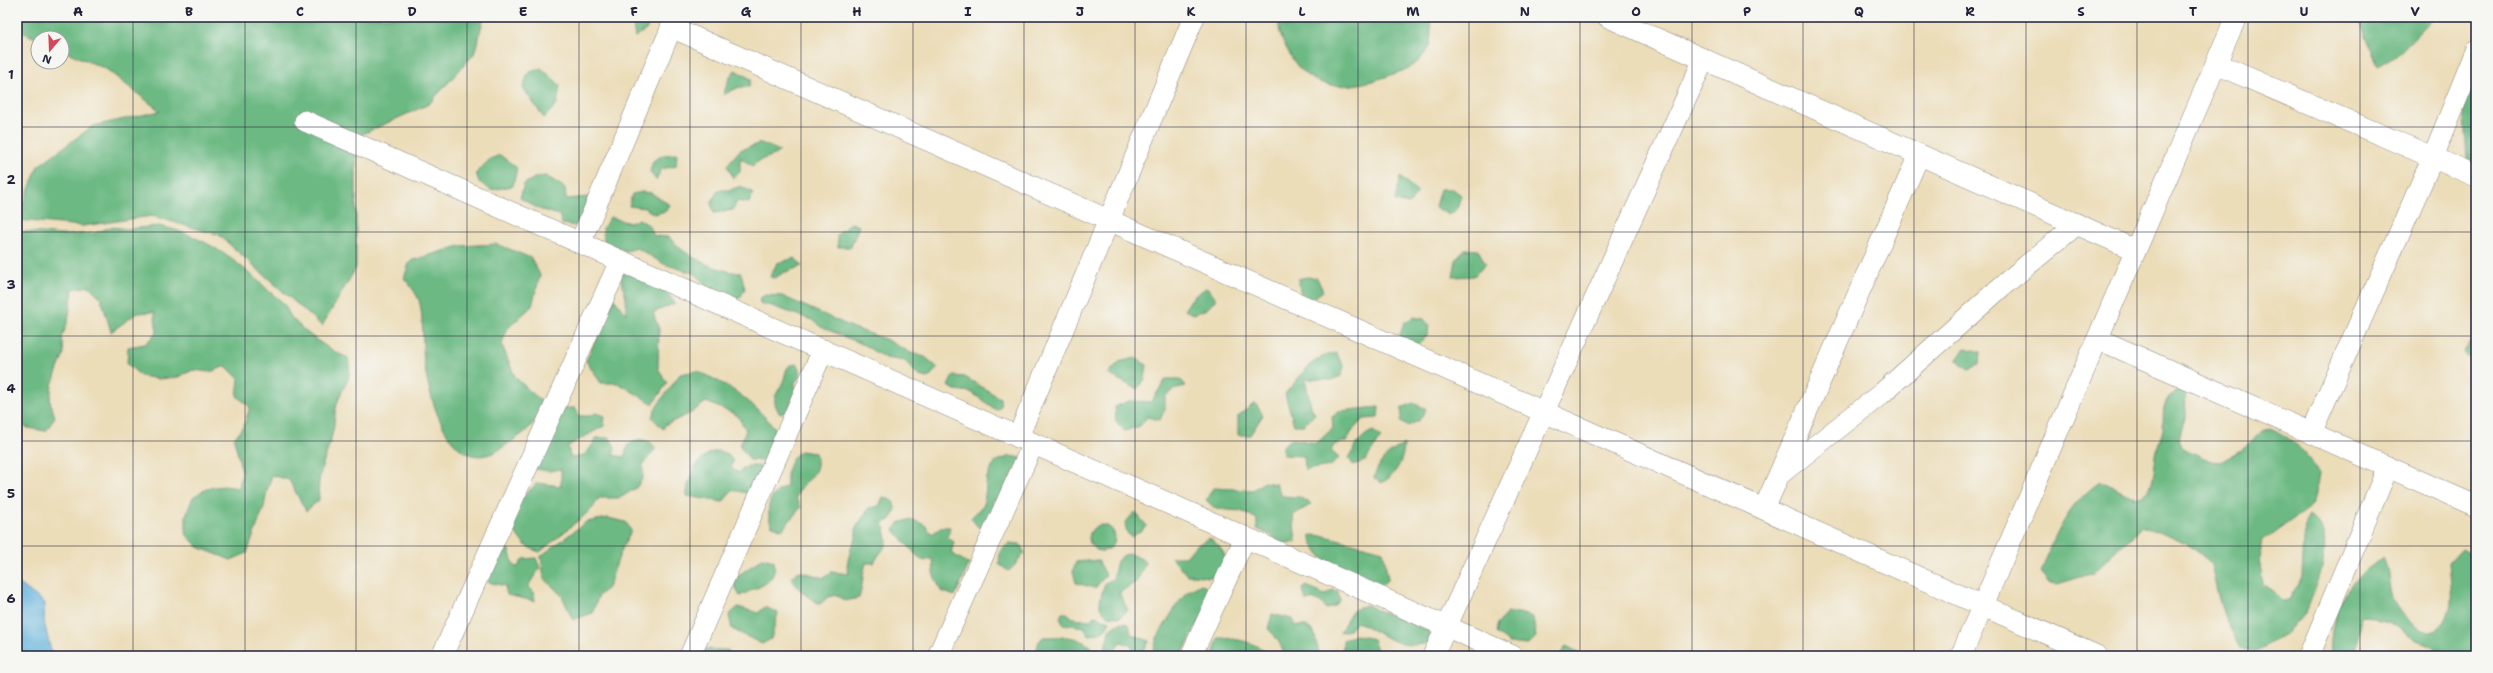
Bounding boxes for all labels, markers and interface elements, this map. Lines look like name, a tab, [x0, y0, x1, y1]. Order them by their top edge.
text: A	[73, 3, 83, 20]
text: B	[185, 3, 193, 20]
text: C	[296, 3, 304, 20]
text: D	[407, 3, 417, 20]
text: E	[519, 3, 528, 20]
text: F	[630, 3, 638, 20]
text: G	[741, 3, 752, 20]
text: H	[852, 3, 862, 20]
text: I	[964, 3, 972, 20]
text: J	[1076, 3, 1084, 20]
text: K	[1187, 3, 1196, 20]
text: L	[1298, 3, 1306, 20]
text: M	[1406, 3, 1420, 20]
text: N	[1520, 3, 1530, 20]
text: O	[1631, 3, 1641, 20]
text: P	[1743, 3, 1751, 20]
text: Q	[1854, 3, 1864, 20]
text: R	[1965, 3, 1975, 20]
text: S	[2077, 3, 2085, 20]
text: T	[2189, 3, 2197, 20]
text: U	[2300, 3, 2309, 20]
text: V	[2410, 3, 2420, 20]
north arrow	[30, 30, 70, 70]
text: N	[40, 50, 53, 67]
text: 1	[8, 66, 14, 83]
text: 2	[6, 171, 16, 188]
text: 3	[6, 276, 16, 293]
text: 4	[6, 380, 16, 397]
text: 5	[7, 485, 15, 502]
text: 6	[6, 590, 16, 607]

